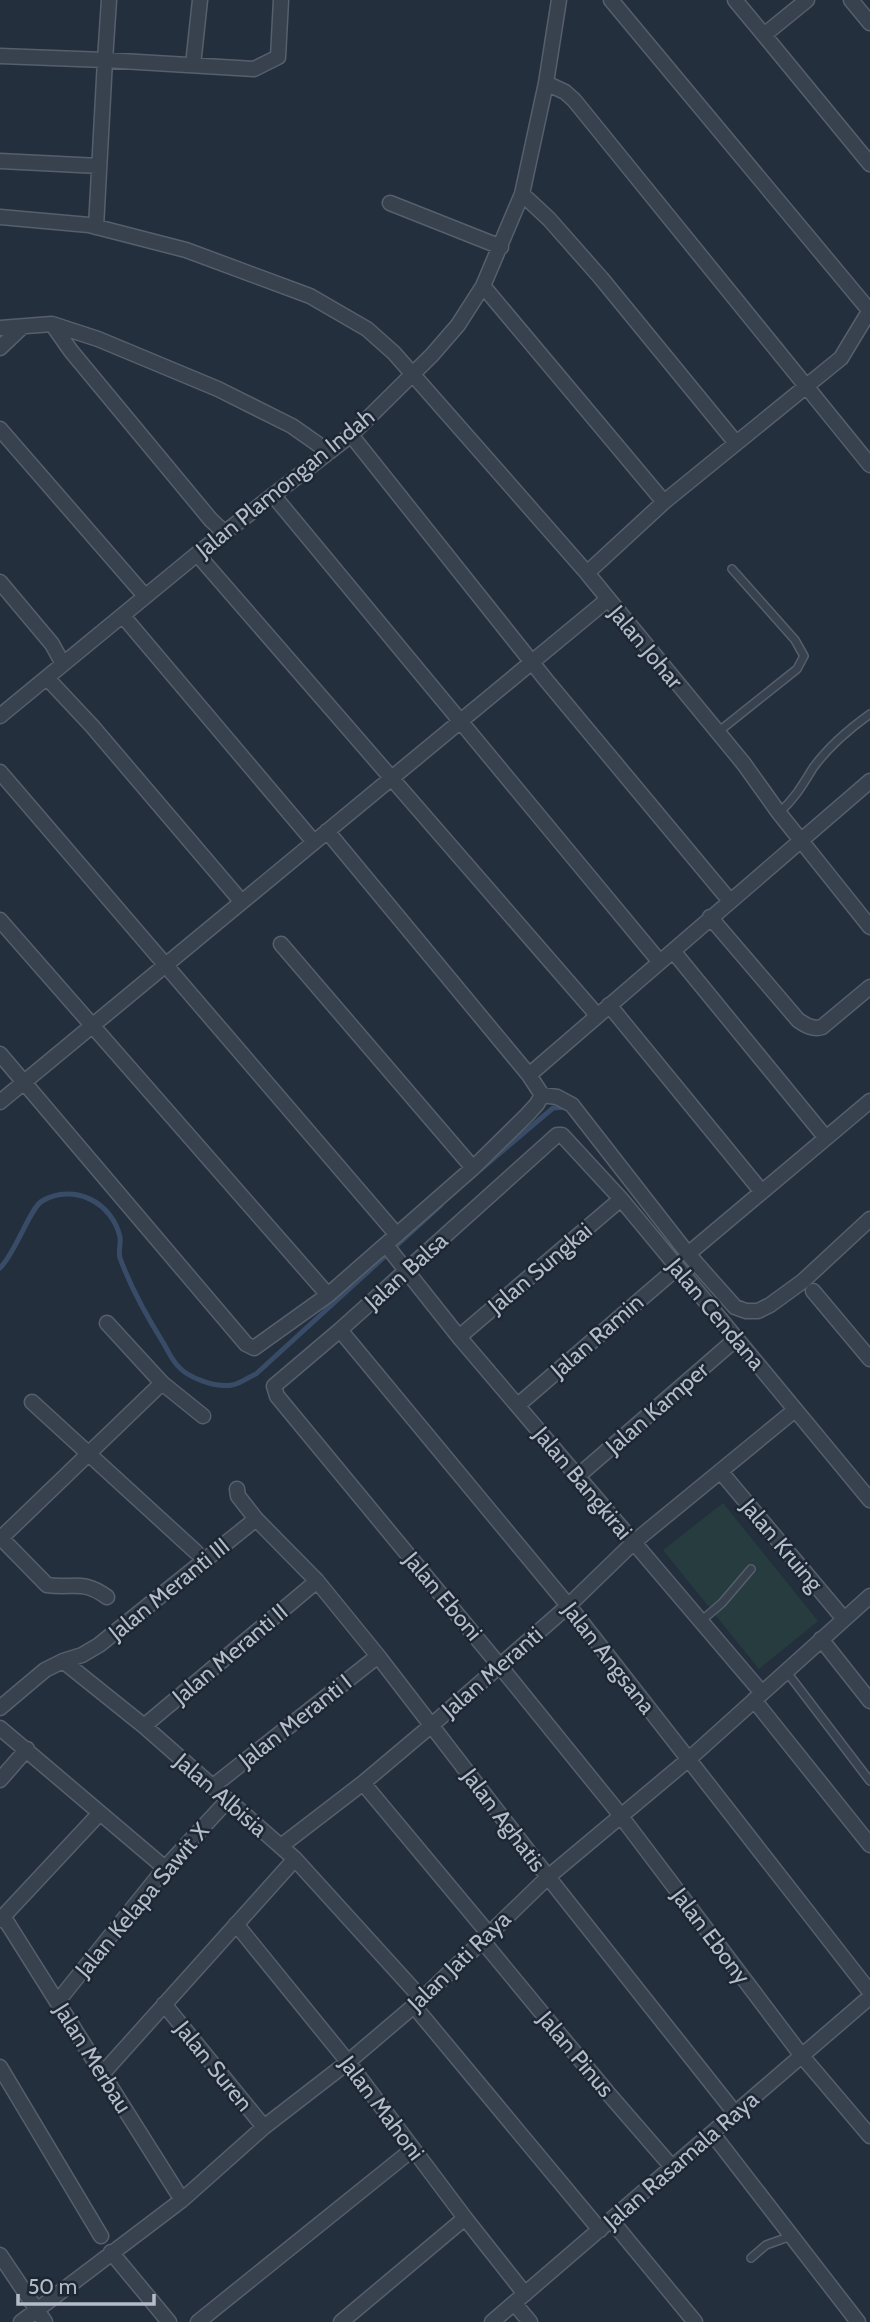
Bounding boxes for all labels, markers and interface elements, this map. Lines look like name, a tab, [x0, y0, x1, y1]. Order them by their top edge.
street label: Jalan Plamongan Indah	[189, 402, 380, 564]
street label: Jalan Johar	[602, 599, 689, 695]
street label: Jalan Sungkai	[482, 1216, 598, 1320]
street label: Jalan Balsa	[358, 1226, 453, 1316]
street label: Jalan Cendana	[660, 1252, 771, 1376]
street label: Jalan Ramin	[544, 1288, 649, 1385]
street label: Jalan Kamper	[599, 1355, 715, 1461]
street label: Jalan Bangkirai	[527, 1420, 638, 1545]
street label: Jalan Kruing	[734, 1492, 829, 1598]
street label: Jalan Meranti III	[102, 1532, 235, 1647]
street label: Jalan Eboni	[397, 1545, 488, 1646]
street label: Jalan Angsana	[556, 1596, 661, 1719]
street label: Jalan Meranti II	[166, 1598, 293, 1711]
street label: Jalan Meranti	[435, 1620, 548, 1724]
street label: Jalan Meranti I	[232, 1668, 357, 1774]
street label: Jalan Albisia	[168, 1746, 273, 1843]
street label: Jalan Aghatis	[455, 1762, 552, 1877]
street label: Jalan Kelapa Sawit X	[69, 1817, 215, 1984]
street label: Jalan Ebony	[665, 1881, 757, 1990]
street label: Jalan Jati Raya	[401, 1905, 516, 2018]
street label: Jalan Merbau	[48, 1997, 138, 2118]
street label: Jalan Pinus	[531, 2005, 620, 2103]
street label: Jalan Suren	[168, 2014, 259, 2117]
street label: Jalan Mahoni	[333, 2049, 430, 2166]
street label: Jalan Rasamala Raya	[597, 2085, 764, 2236]
scale bar	[18, 2262, 154, 2306]
text: 50 m	[28, 2274, 77, 2299]

